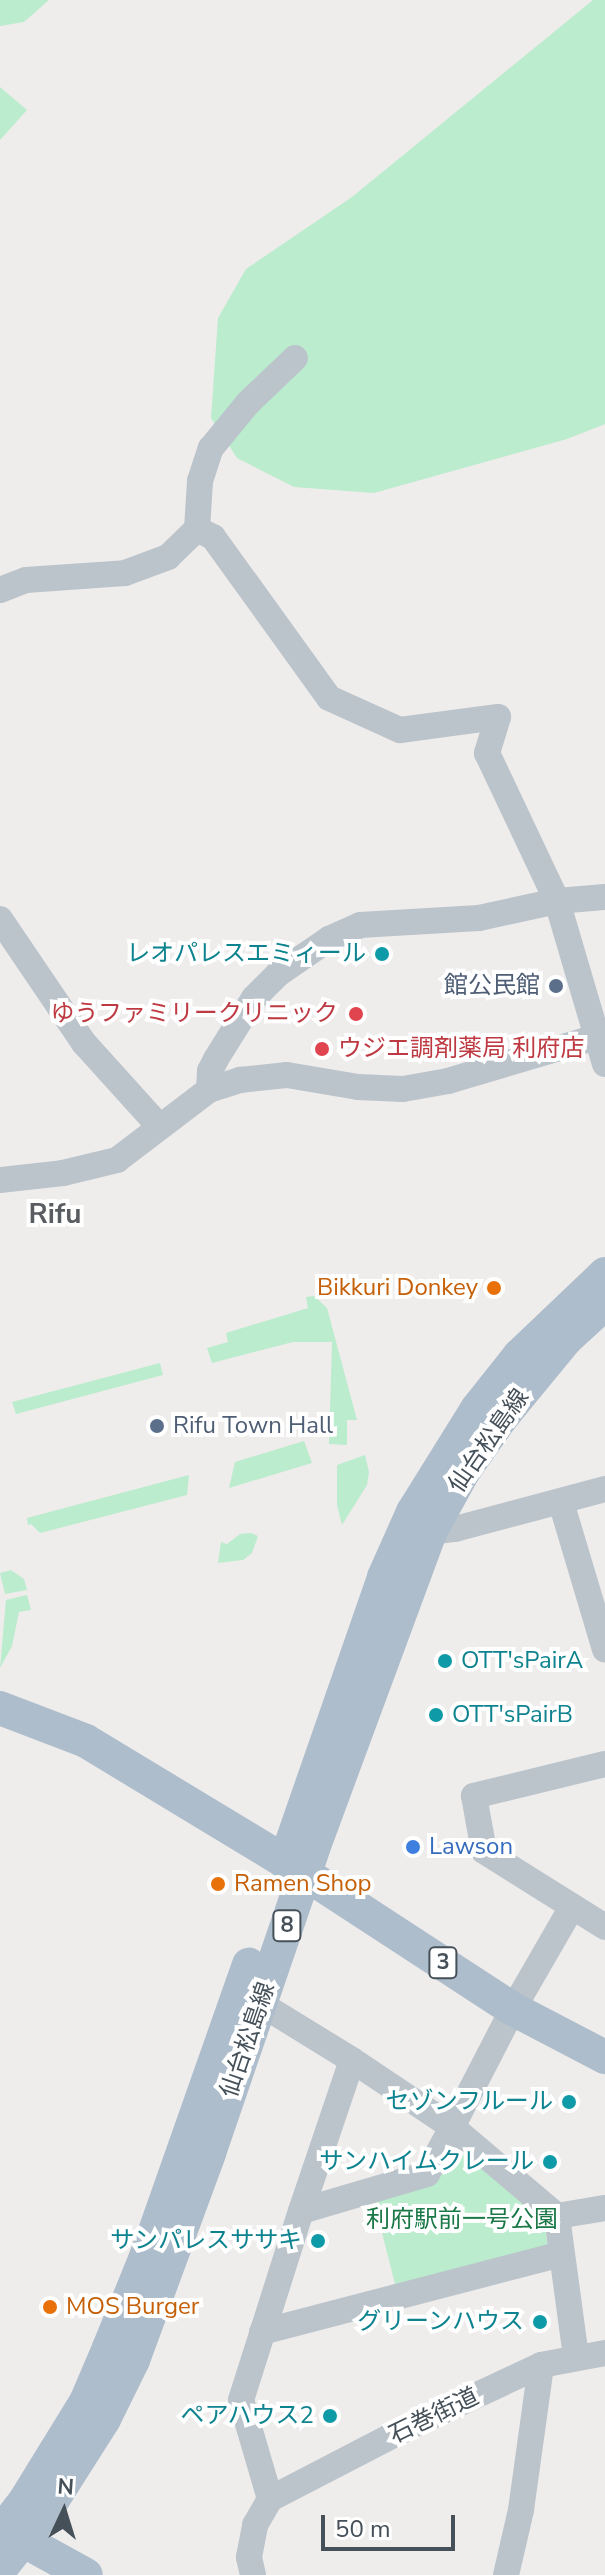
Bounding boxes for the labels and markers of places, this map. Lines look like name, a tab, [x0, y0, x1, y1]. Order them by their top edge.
place label: レオパレスエミィール	[126, 940, 366, 968]
marker: レオパレスエミィール	[373, 945, 391, 963]
place label: 館公民館	[444, 972, 540, 1000]
marker: 館公民館	[547, 977, 565, 995]
place label: ゆうファミリークリニック	[50, 1000, 338, 1028]
marker: ゆうファミリークリニック	[345, 1003, 367, 1025]
place label: ウジエ調剤薬局 利府店	[338, 1035, 584, 1063]
marker: ウジエ調剤薬局 利府店	[313, 1040, 331, 1058]
place label: Bikkuri Donkey	[317, 1274, 478, 1302]
marker: Bikkuri Donkey	[485, 1279, 503, 1297]
place label: Rifu Town Hall	[173, 1412, 333, 1440]
marker: Rifu Town Hall	[148, 1417, 166, 1435]
place label: OTT'sPairA	[461, 1647, 583, 1675]
marker: OTT'sPairA	[436, 1652, 454, 1670]
place label: OTT'sPairB	[452, 1701, 573, 1729]
marker: OTT'sPairB	[427, 1706, 445, 1724]
place label: Lawson	[429, 1833, 513, 1861]
marker: Lawson	[404, 1838, 422, 1856]
place label: Ramen Shop	[234, 1870, 372, 1898]
marker: Ramen Shop	[209, 1875, 227, 1893]
place label: セゾンフルール	[385, 2088, 553, 2116]
marker: セゾンフルール	[560, 2093, 578, 2111]
place label: サンハイムクレール	[318, 2148, 534, 2176]
marker: サンハイムクレール	[541, 2153, 559, 2171]
place label: サンパレスササキ	[110, 2227, 302, 2255]
marker: サンパレスササキ	[309, 2232, 327, 2250]
place label: MOS Burger	[66, 2293, 199, 2321]
marker: MOS Burger	[41, 2298, 59, 2316]
place label: グリーンハウス	[356, 2308, 524, 2336]
marker: グリーンハウス	[531, 2313, 549, 2331]
place label: ペアハウス2	[180, 2402, 314, 2430]
marker: ペアハウス2	[321, 2407, 339, 2425]

